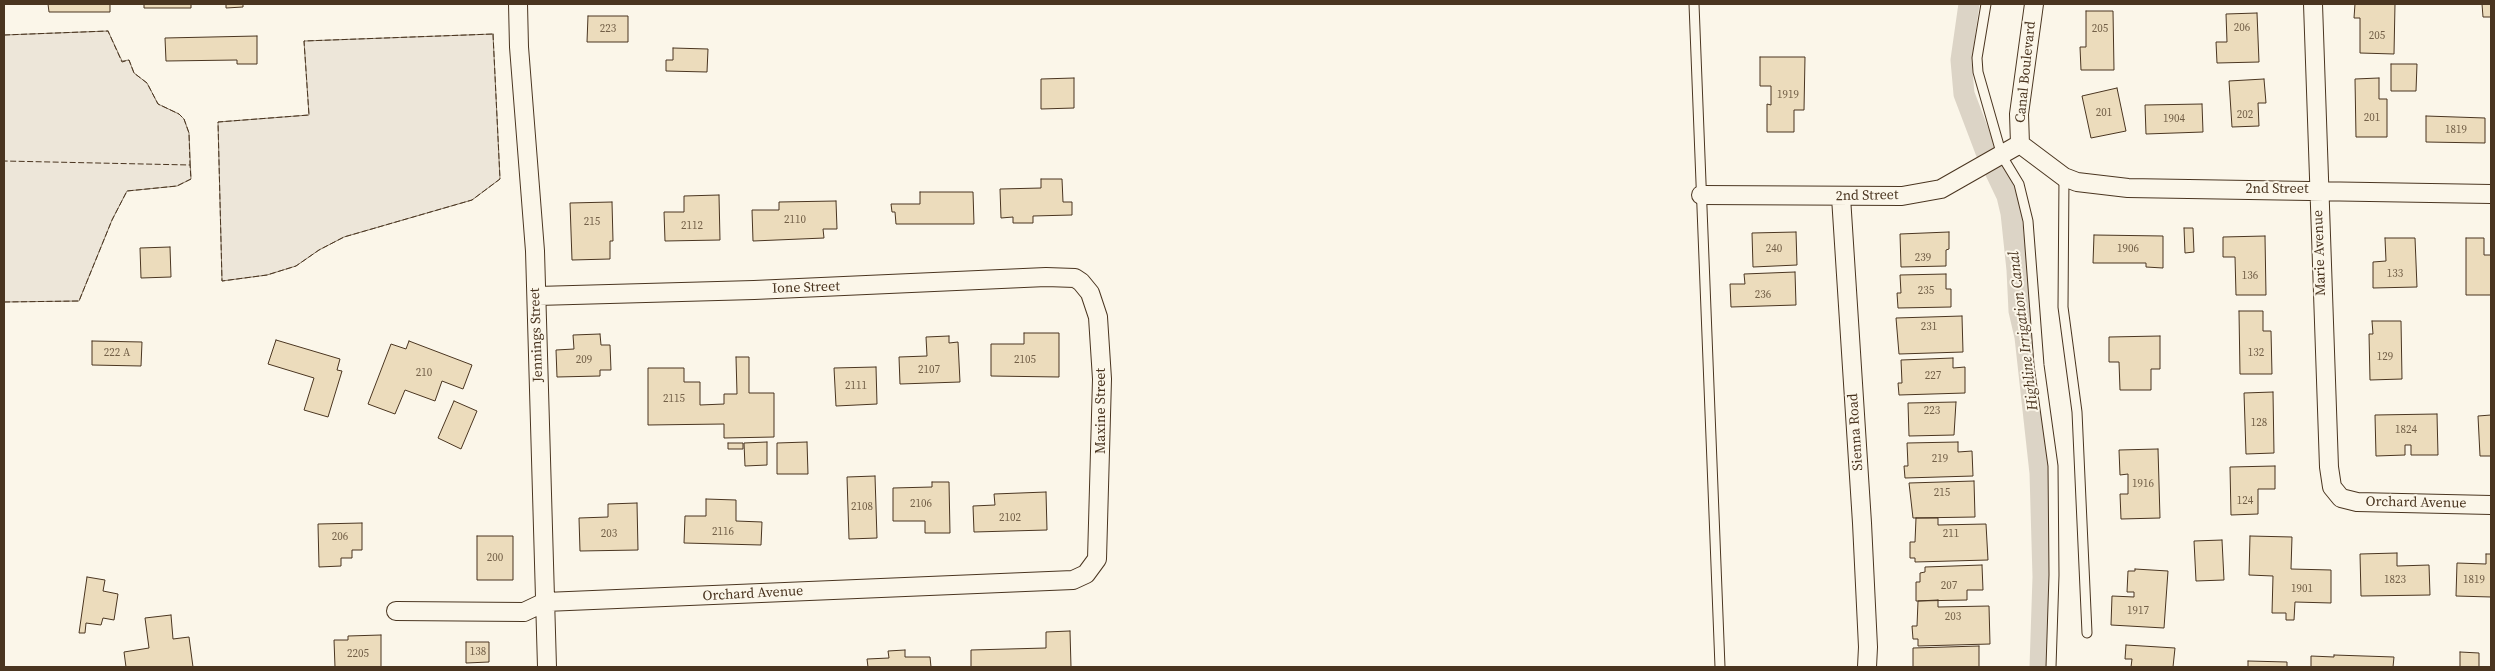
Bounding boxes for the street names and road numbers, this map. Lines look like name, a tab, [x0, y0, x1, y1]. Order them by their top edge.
street label: Canal Boulevard	[2012, 20, 2040, 124]
street label: 2nd Street	[2246, 181, 2308, 197]
street label: 2nd Street	[1835, 187, 1899, 205]
street label: Marie Avenue	[2310, 210, 2330, 296]
street label: Ione Street	[772, 278, 840, 298]
street label: Jennings Street	[527, 287, 547, 383]
street label: Maxine Street	[1093, 368, 1109, 454]
street label: Sienna Road	[1845, 393, 1867, 471]
street label: Orchard Avenue	[2365, 494, 2467, 512]
street label: Orchard Avenue	[702, 583, 804, 605]

